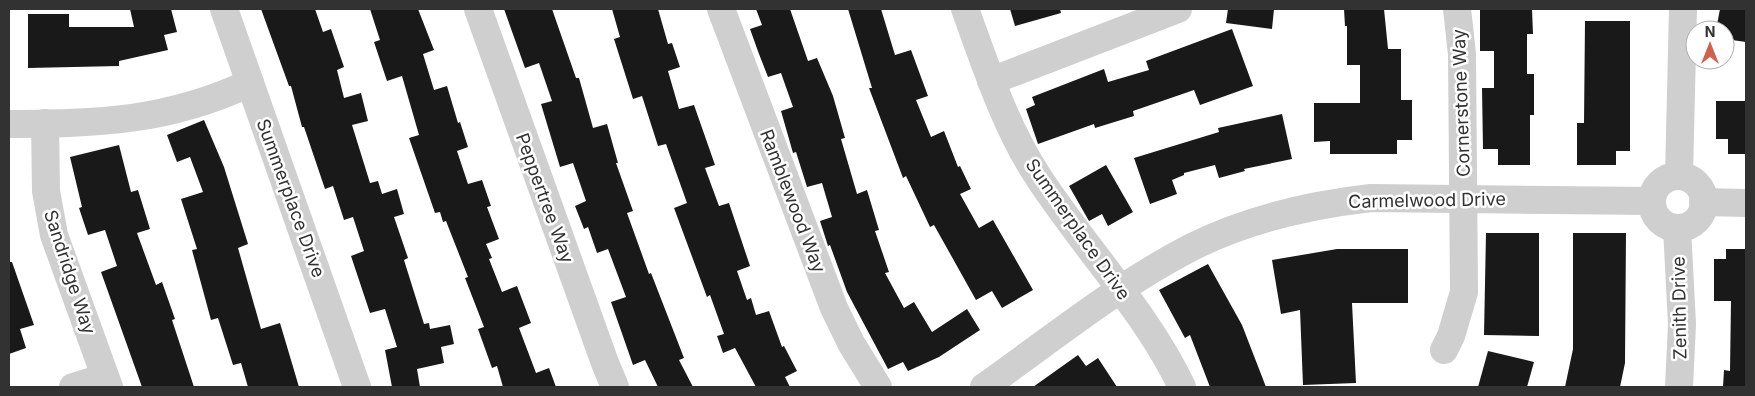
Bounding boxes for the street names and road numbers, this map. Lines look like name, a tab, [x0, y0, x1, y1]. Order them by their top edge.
street label: Cornerstone Way	[1448, 29, 1474, 177]
street label: Summerplace Drive	[253, 116, 329, 280]
street label: Ramblewood Way	[756, 126, 830, 276]
street label: Peppertree Way	[512, 130, 578, 266]
street label: Summerplace Drive	[1021, 154, 1135, 304]
street label: Carmelwood Drive	[1348, 188, 1506, 212]
street label: Sandridge Way	[40, 207, 100, 337]
street label: Zenith Drive	[1668, 256, 1690, 360]

